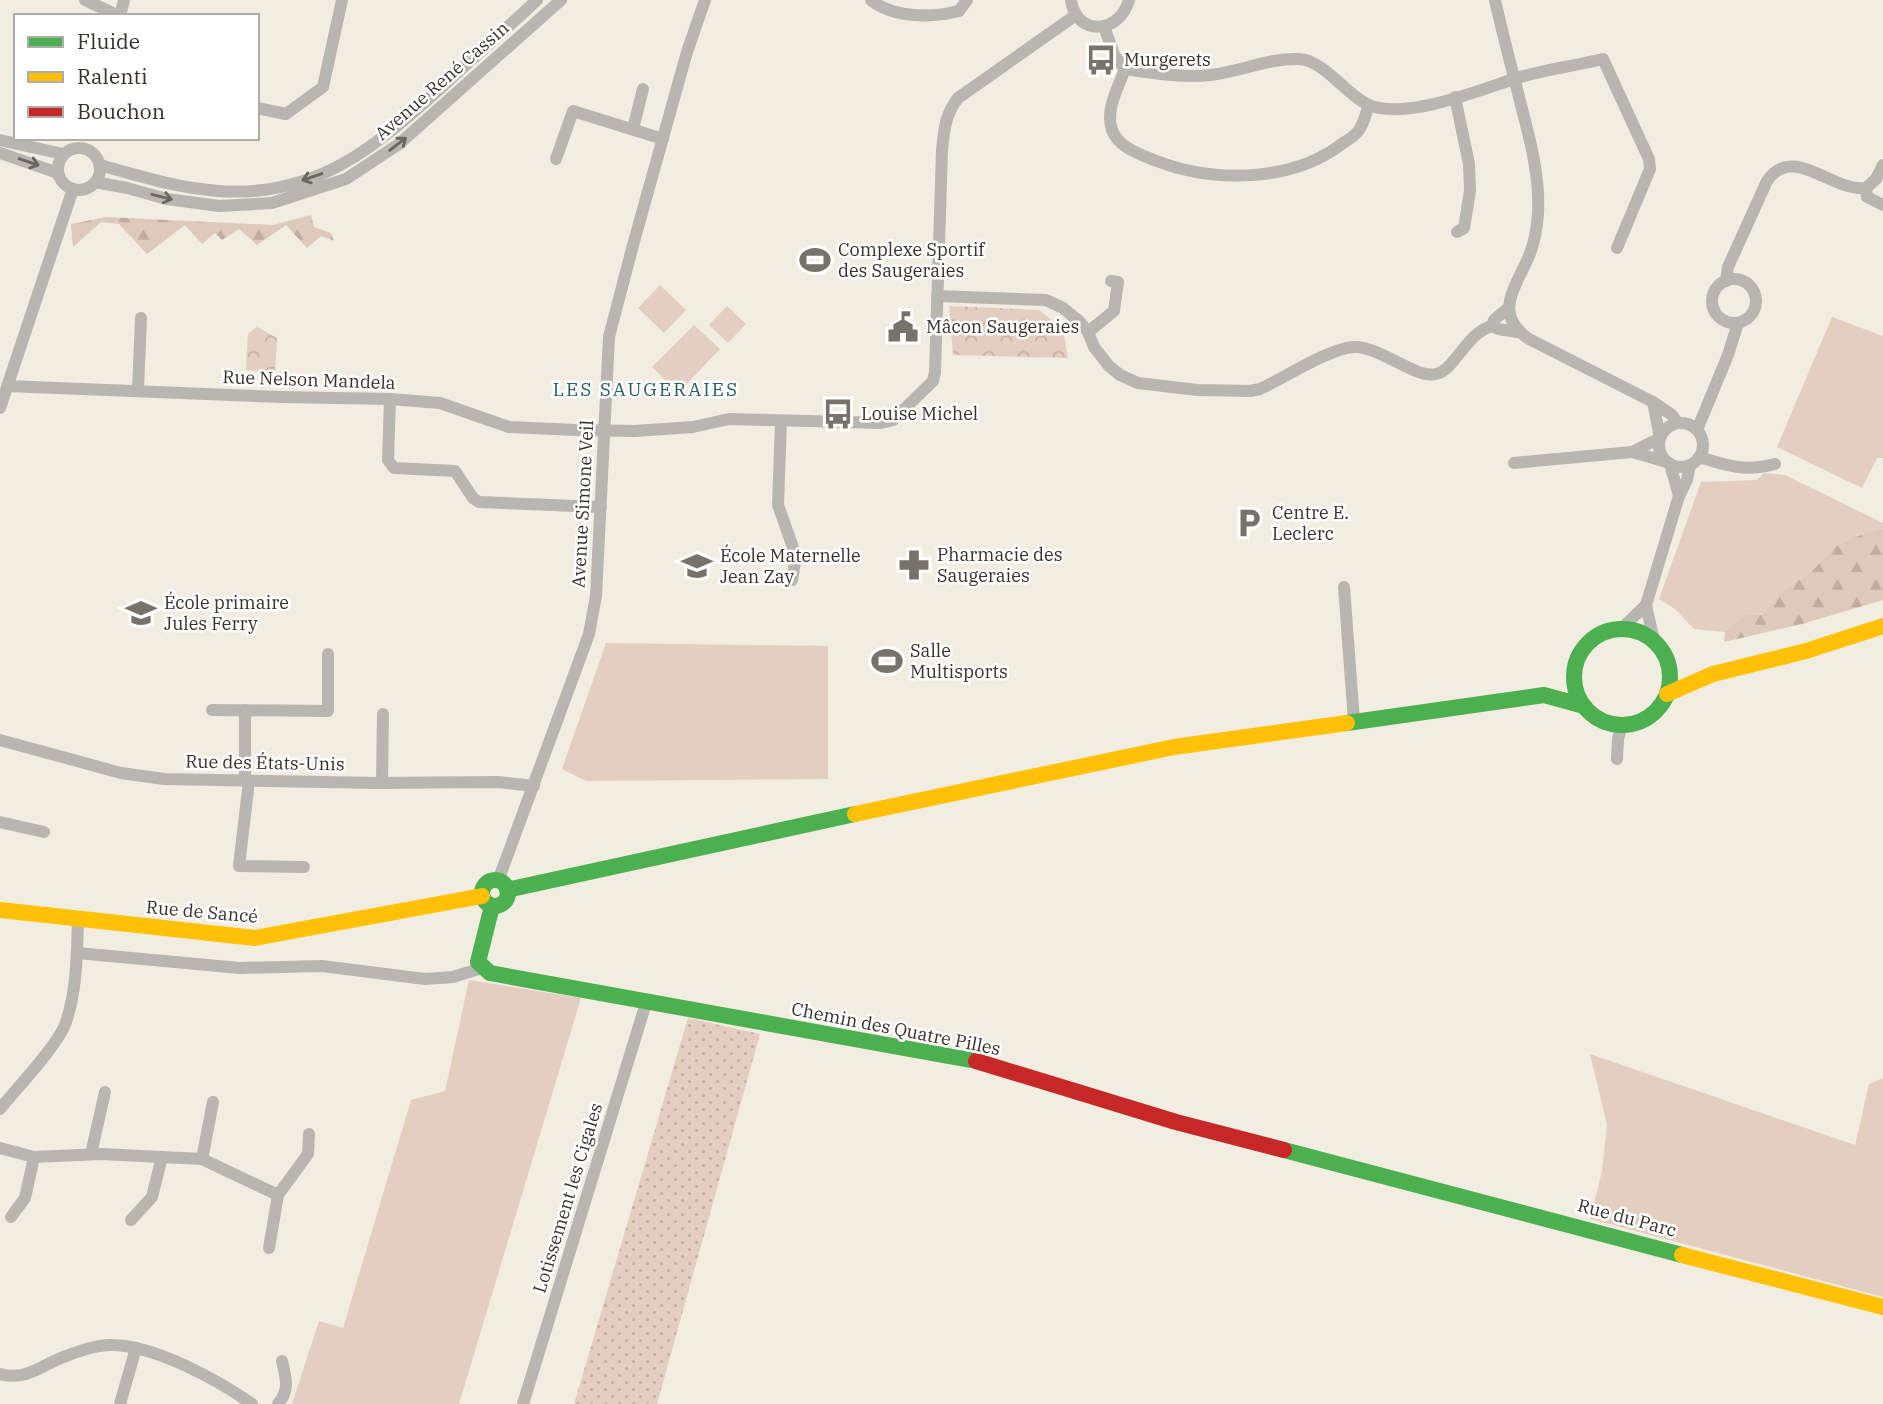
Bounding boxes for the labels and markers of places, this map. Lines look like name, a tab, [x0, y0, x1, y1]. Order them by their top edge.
bus stop icon: Murgerets	[1084, 43, 1118, 77]
place label: Murgerets	[1124, 48, 1211, 71]
place label: Complexe Sportif des Saugeraies	[838, 238, 986, 282]
sports icon: Complexe Sportif des Saugeraies	[798, 243, 832, 277]
public building icon: Mâcon Saugeraies	[886, 310, 920, 344]
place label: Mâcon Saugeraies	[926, 315, 1079, 338]
bus stop icon: Louise Michel	[821, 397, 855, 431]
place label: Louise Michel	[861, 402, 978, 425]
place label: Centre E. Leclerc	[1272, 501, 1349, 545]
parking icon: Centre E. Leclerc	[1232, 506, 1266, 540]
place label: Pharmacie des Saugeraies	[937, 543, 1062, 587]
place label: École Maternelle Jean Zay	[720, 544, 861, 588]
pharmacy icon: Pharmacie des Saugeraies	[897, 548, 931, 582]
school or university icon: École Maternelle Jean Zay	[680, 549, 714, 583]
place label: École primaire Jules Ferry	[164, 591, 289, 635]
school or university icon: École primaire Jules Ferry	[124, 596, 158, 630]
place label: Salle Multisports	[910, 639, 1008, 683]
sports icon: Salle Multisports	[870, 644, 904, 678]

